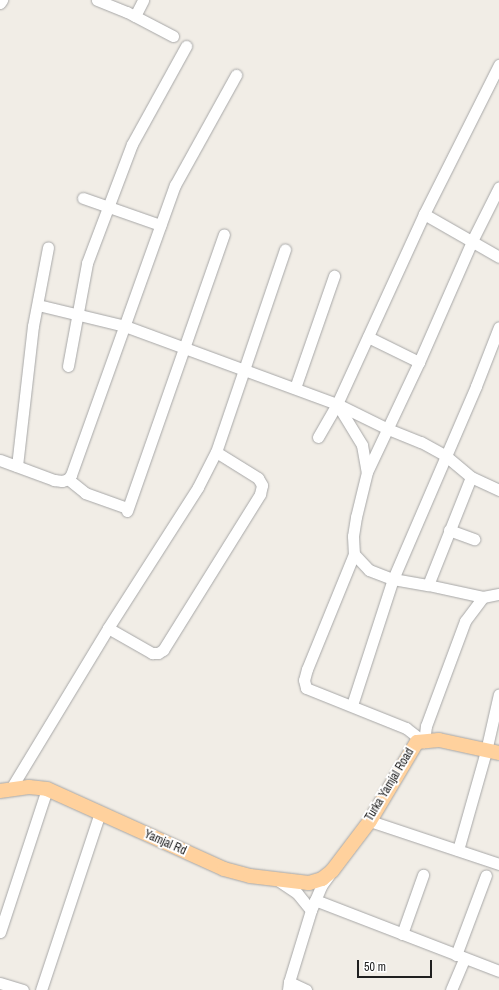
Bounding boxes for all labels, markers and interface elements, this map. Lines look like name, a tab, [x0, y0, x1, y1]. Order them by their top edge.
street label: Turka Yamjal Road	[363, 746, 417, 824]
street label: Yamjal Rd	[142, 827, 188, 859]
scale bar	[359, 952, 434, 978]
text: 50 m	[364, 959, 386, 975]

